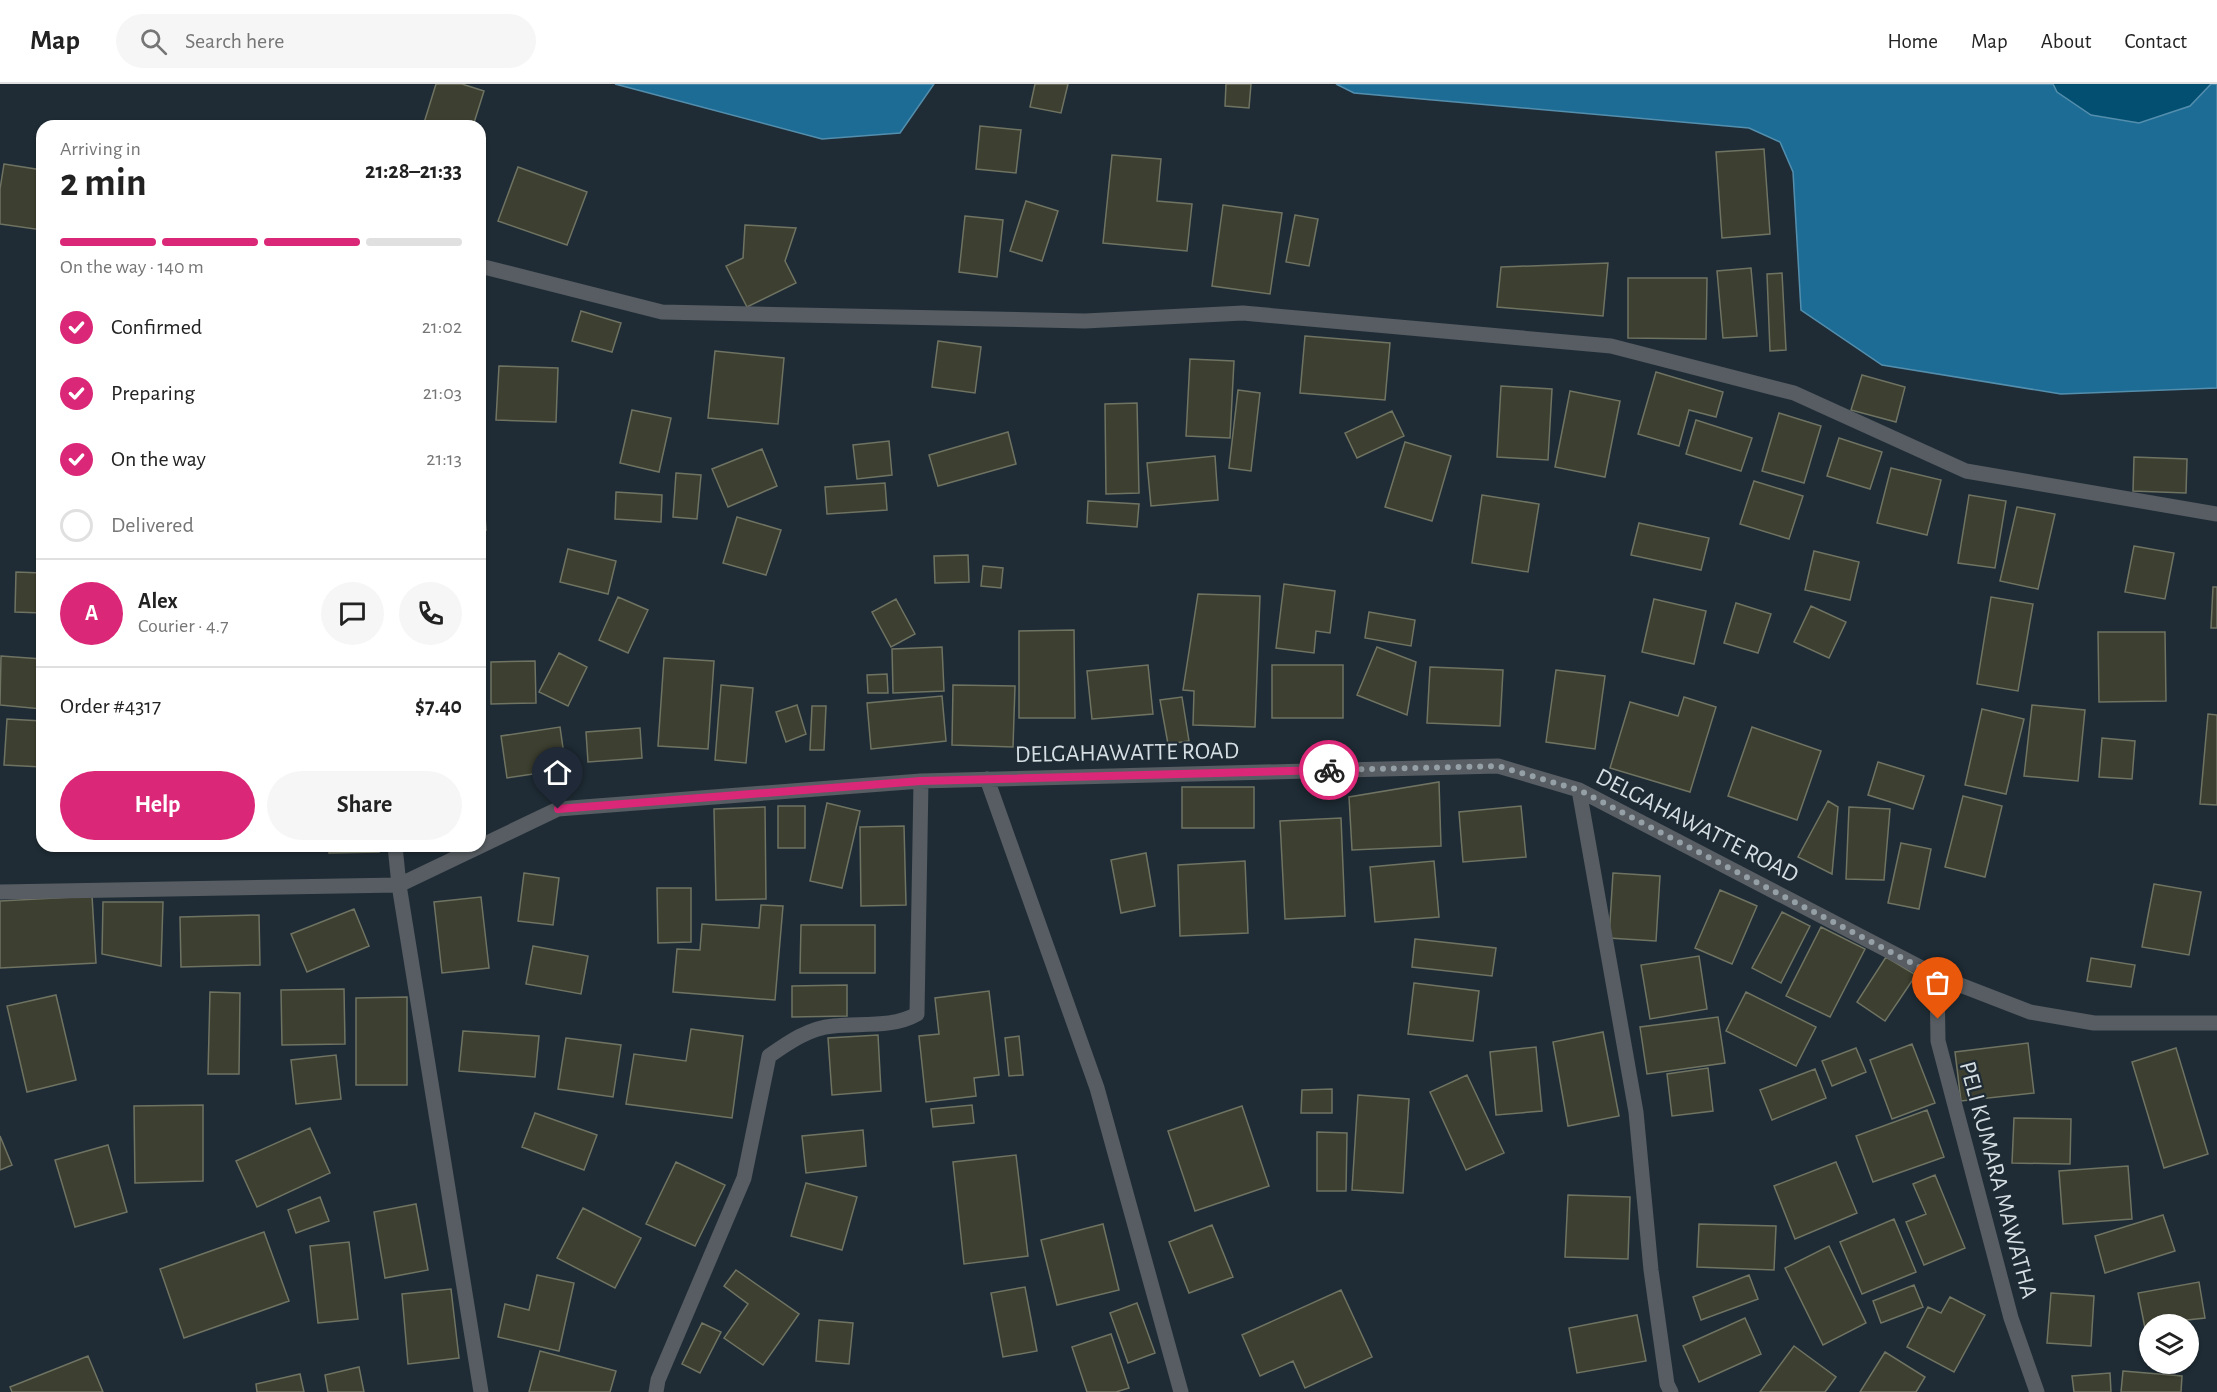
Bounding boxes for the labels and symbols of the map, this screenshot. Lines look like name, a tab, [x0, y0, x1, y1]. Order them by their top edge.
street label: DELGAHAWATTE ROAD	[1015, 739, 1239, 767]
courier	[1299, 740, 1359, 800]
pin	[532, 747, 583, 809]
street label: DELGAHAWATTE ROAD	[1592, 764, 1802, 888]
pin	[1912, 957, 1963, 1019]
street label: PELI KUMARA MAWATHA	[1955, 1059, 2041, 1301]

